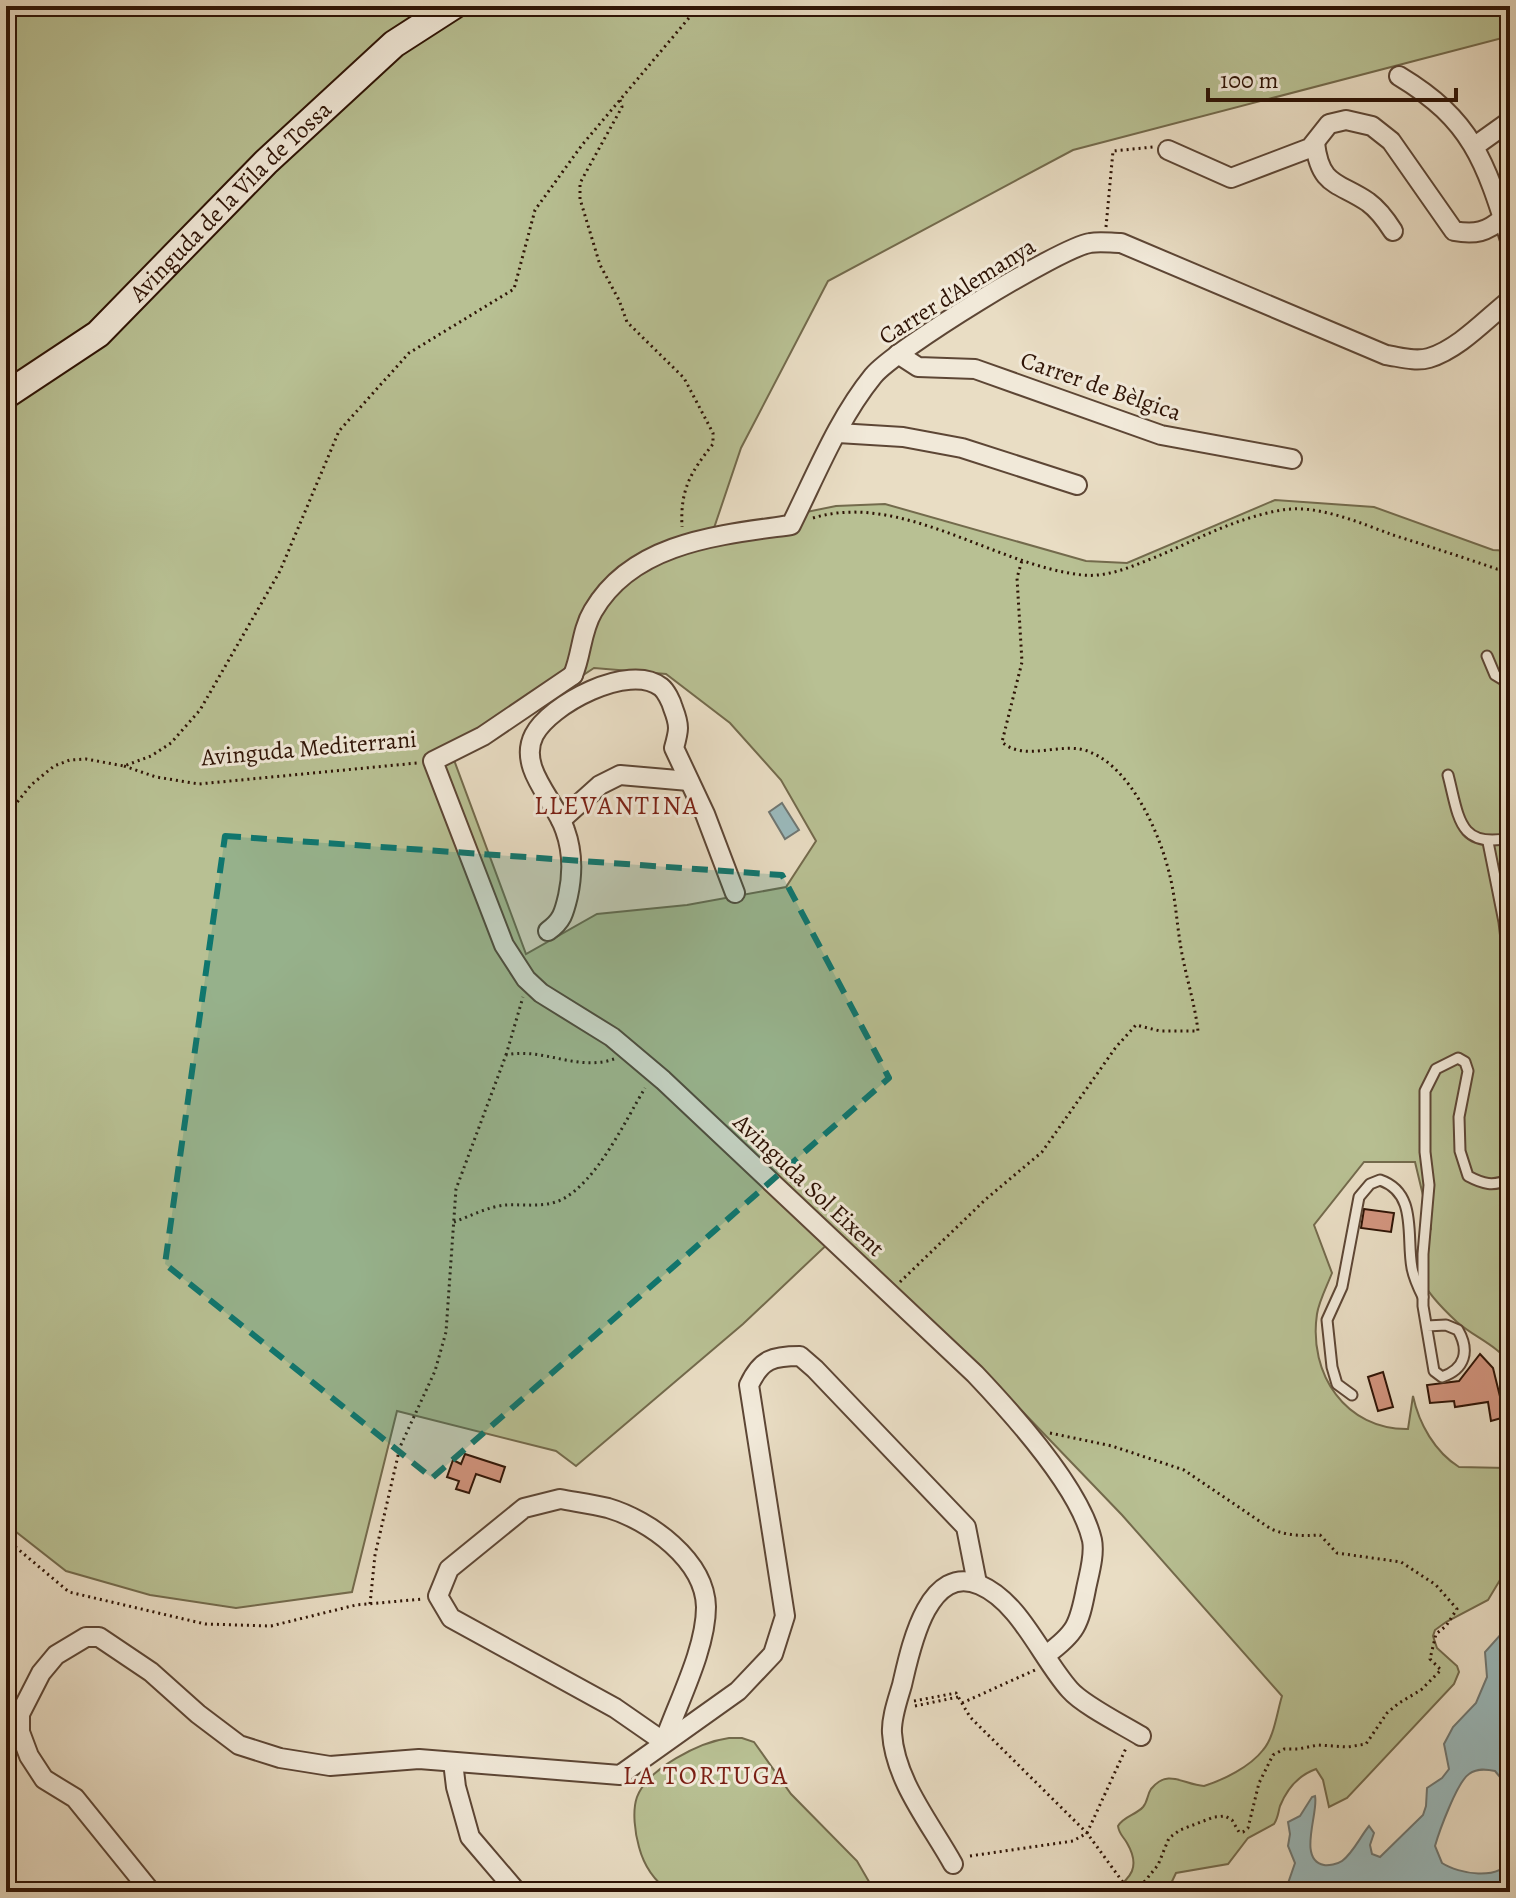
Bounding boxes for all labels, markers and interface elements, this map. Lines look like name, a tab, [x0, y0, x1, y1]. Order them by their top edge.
scale bar	[1208, 52, 1456, 102]
text: 100 m	[1220, 64, 1279, 96]
street label: Avinguda de la Vila de Tossa	[122, 93, 339, 309]
street label: Carrer d'Alemanya	[873, 230, 1042, 352]
street label: Carrer de Bèlgica	[1016, 344, 1186, 429]
street label: Avinguda Mediterrani	[199, 723, 418, 773]
district label: LLEVANTINA	[534, 788, 700, 823]
street label: Avinguda Sol Eixent	[726, 1106, 892, 1264]
district label: LA TORTUGA	[623, 1758, 789, 1793]

